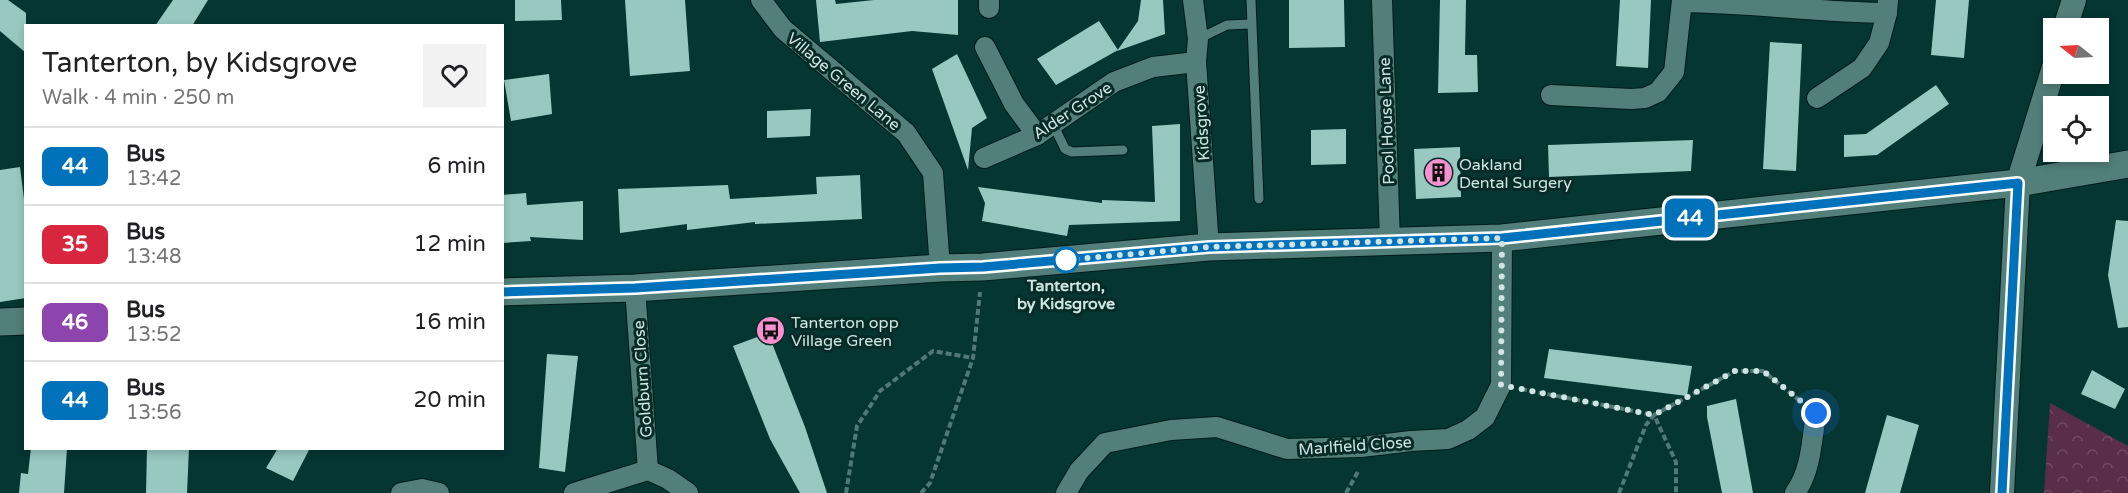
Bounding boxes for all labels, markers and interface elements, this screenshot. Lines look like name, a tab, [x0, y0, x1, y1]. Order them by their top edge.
north arrow	[2043, 18, 2109, 84]
map controls	[2043, 18, 2109, 162]
street label: Village Green Lane	[782, 28, 904, 135]
button: heart	[423, 44, 486, 107]
text: Tanterton, by Kidsgrove	[42, 46, 357, 80]
street label: Pool House Lane	[1375, 57, 1399, 185]
street label: Alder Grove	[1029, 78, 1116, 144]
street label: Kidsgrove	[1189, 85, 1215, 161]
text: Walk · 4 min · 250 m	[42, 86, 234, 110]
button: locate	[2043, 96, 2109, 162]
text: Bus	[126, 141, 165, 167]
text: 6 min	[427, 153, 486, 179]
text: 44	[62, 154, 88, 179]
place label: Oakland Dental Surgery	[1459, 155, 1572, 193]
building icon: Oakland Dental Surgery	[1422, 157, 1454, 189]
text: 13:42	[126, 167, 181, 191]
line badge: 44	[1663, 198, 1717, 238]
text: 44	[1677, 206, 1703, 231]
text: Bus	[126, 219, 165, 245]
text: 12 min	[414, 231, 486, 257]
text: 35	[62, 232, 88, 257]
text: 13:48	[126, 245, 181, 269]
marker: Tanterton, by Kidsgrove	[1053, 247, 1079, 273]
place label: Tanterton, by Kidsgrove	[1017, 276, 1115, 314]
text: Bus	[126, 297, 165, 323]
text: 16 min	[414, 309, 486, 335]
text: 46	[62, 310, 88, 335]
place label: Tanterton opp Village Green	[791, 313, 899, 351]
bus stop icon: Tanterton opp Village Green	[754, 315, 786, 347]
street label: Goldburn Close	[629, 320, 657, 438]
text: 13:52	[126, 323, 181, 347]
text: Bus	[126, 375, 165, 401]
text: 20 min	[414, 387, 486, 413]
text: 44	[62, 388, 88, 413]
your location	[1801, 398, 1831, 428]
text: 13:56	[126, 401, 181, 425]
street label: Marlfield Close	[1298, 432, 1412, 460]

